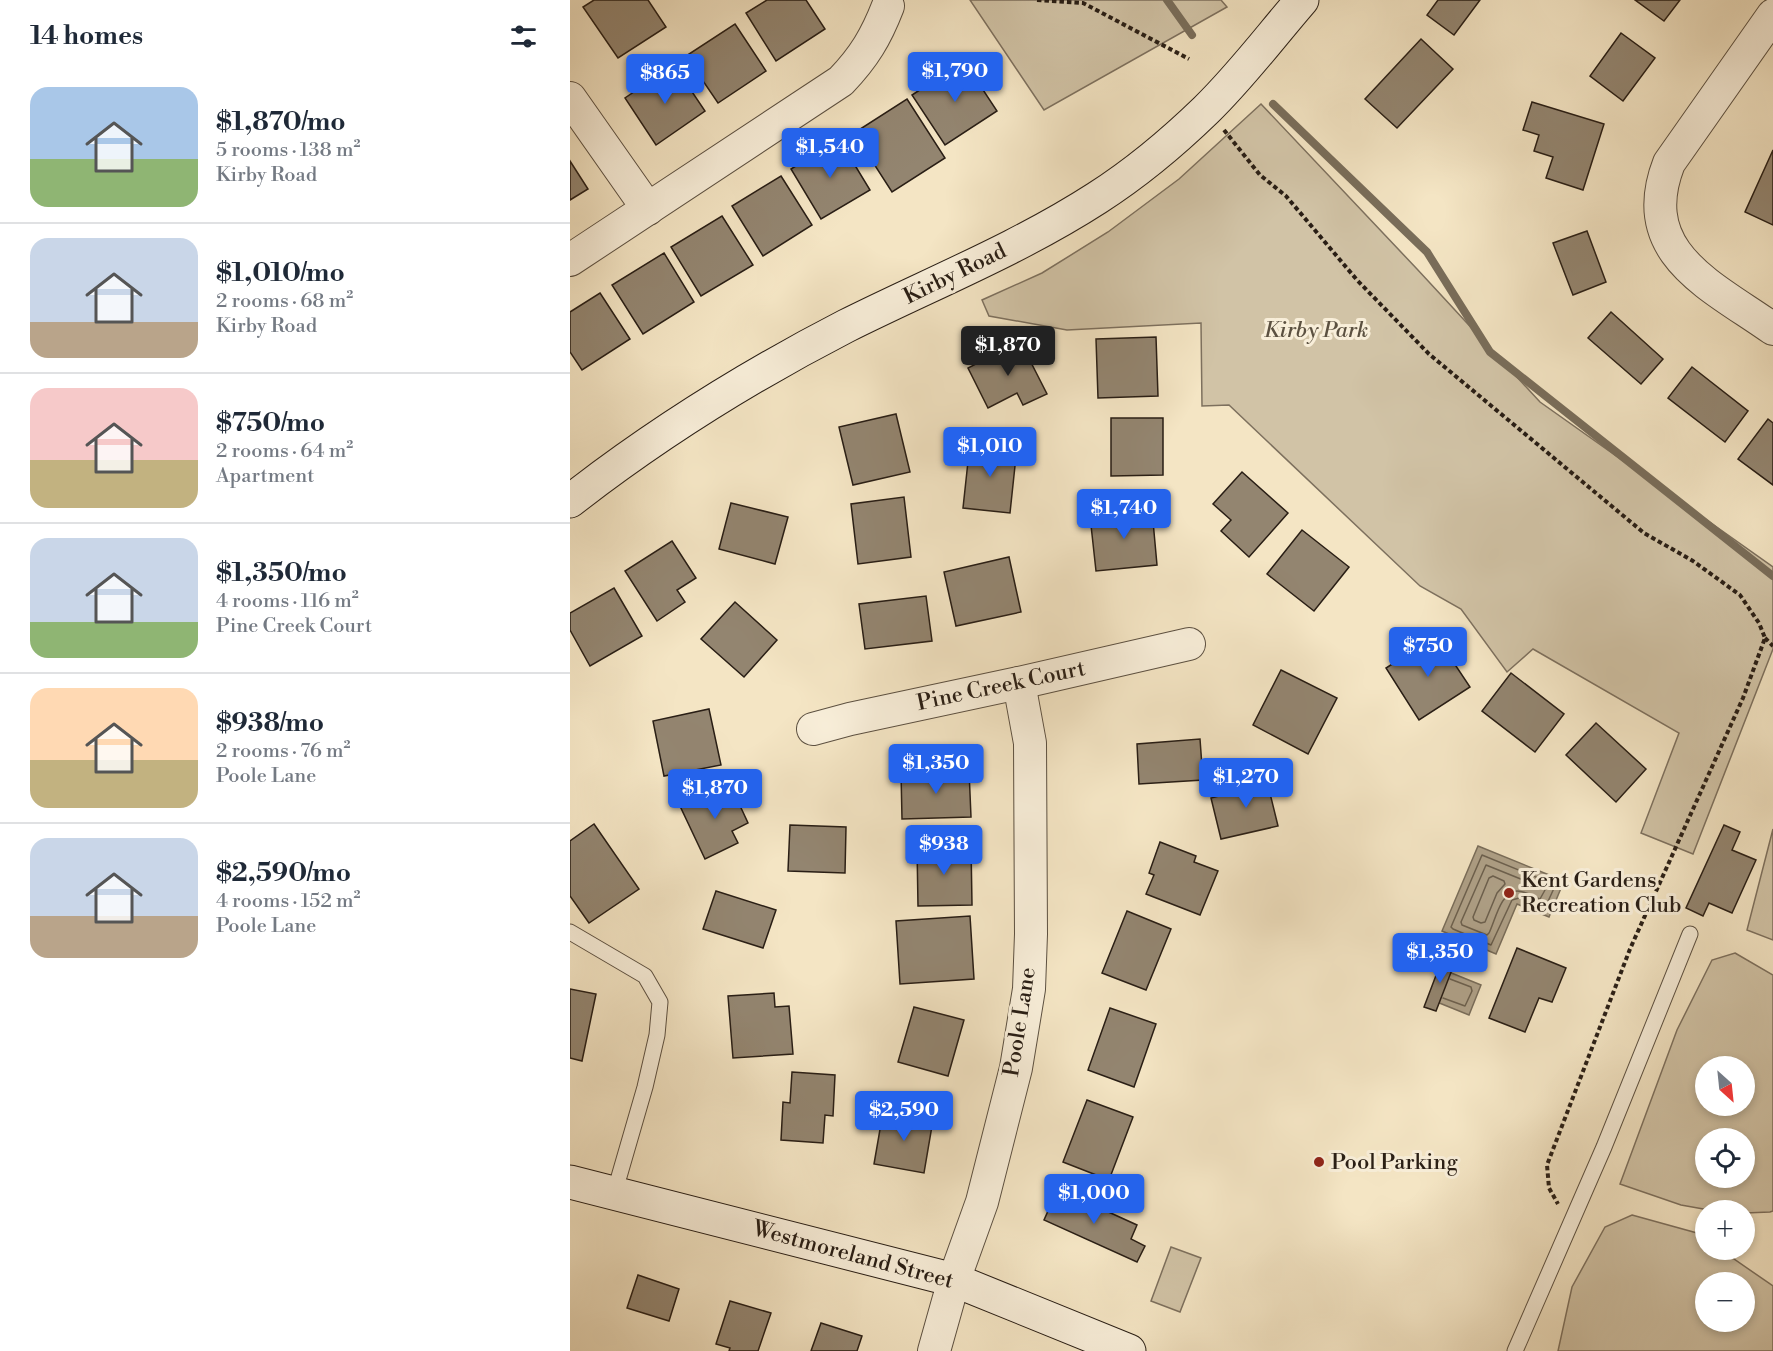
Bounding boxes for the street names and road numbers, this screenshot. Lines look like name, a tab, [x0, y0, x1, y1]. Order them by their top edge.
street label: Kirby Road	[899, 237, 1011, 310]
street label: Pine Creek Court	[914, 655, 1088, 717]
street label: Poole Lane	[998, 965, 1042, 1079]
street label: Westmoreland Street	[749, 1215, 957, 1295]

